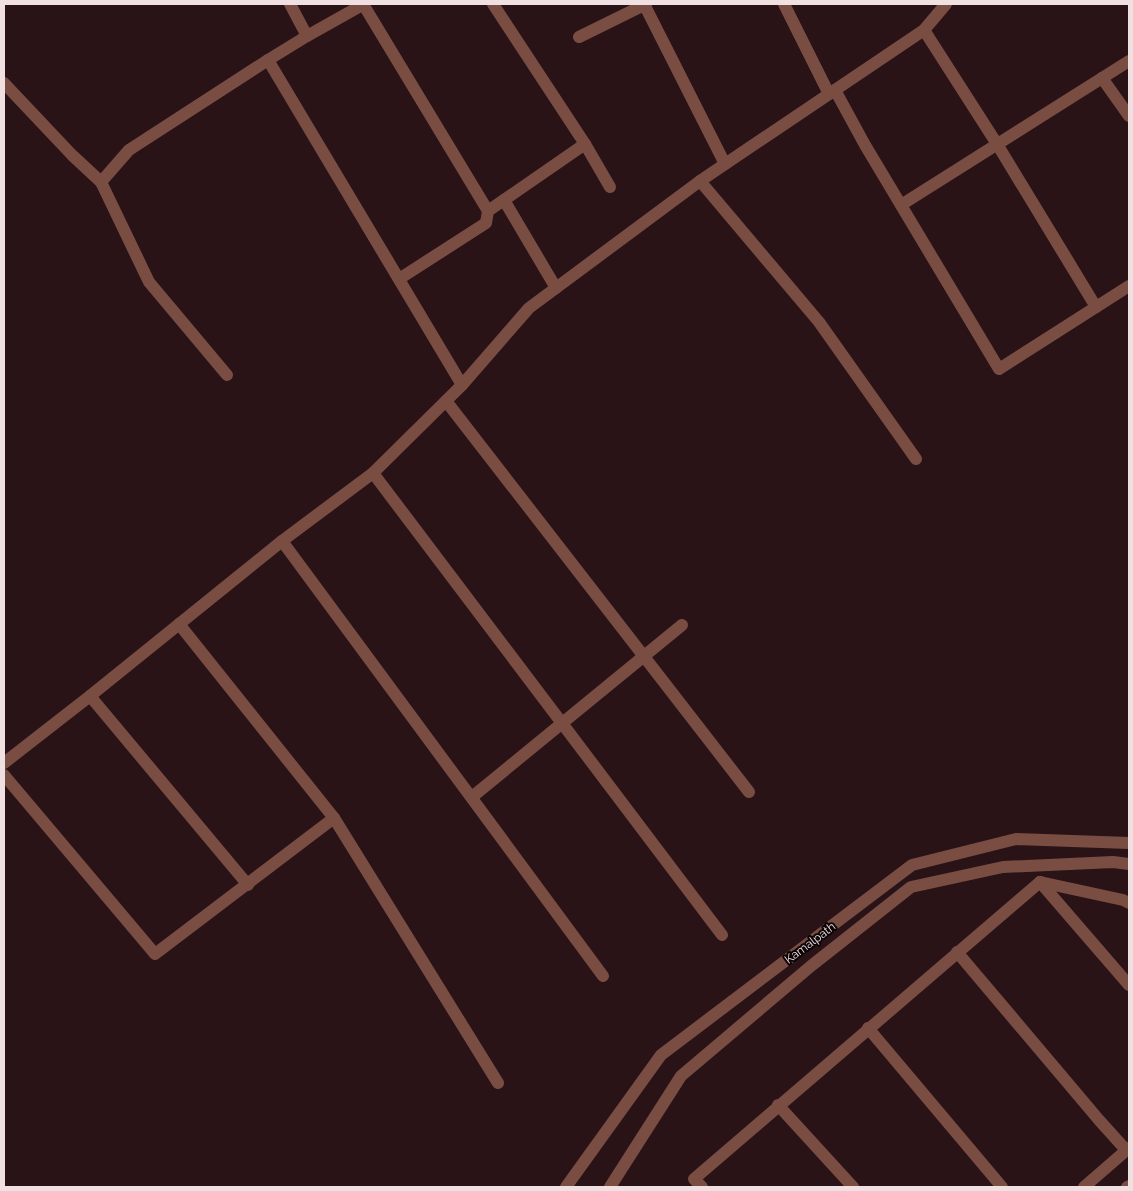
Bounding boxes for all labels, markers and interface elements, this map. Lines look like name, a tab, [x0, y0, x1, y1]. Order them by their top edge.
street label: Kamalpath	[782, 919, 838, 967]

